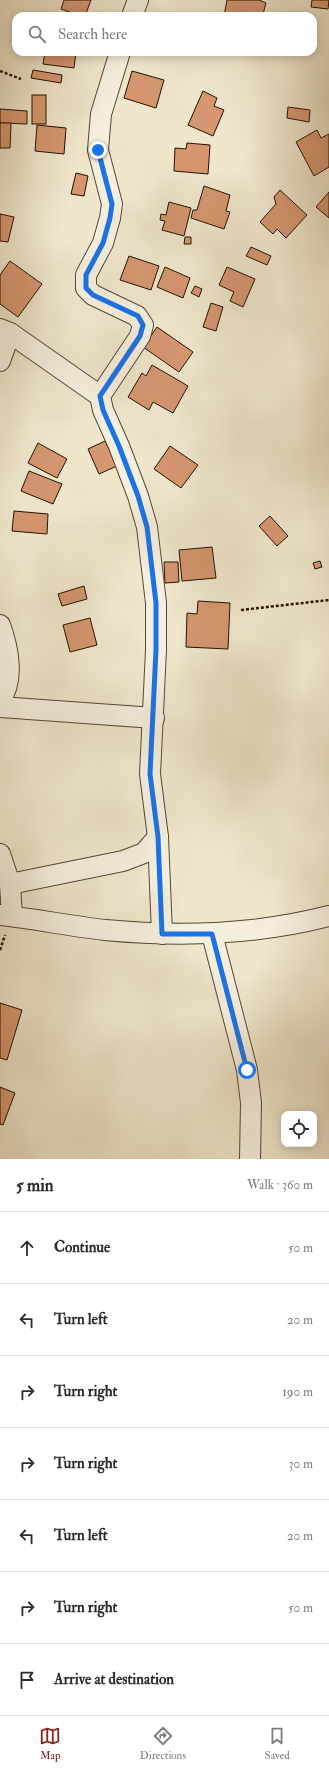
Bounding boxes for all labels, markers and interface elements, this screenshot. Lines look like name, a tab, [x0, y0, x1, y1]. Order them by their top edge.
search box	[12, 12, 317, 56]
icon: search	[26, 23, 48, 45]
text: Search here	[58, 25, 127, 44]
route end	[89, 141, 107, 159]
route start	[238, 1061, 256, 1079]
map controls	[281, 1111, 317, 1147]
button: locate	[281, 1111, 317, 1147]
text: 5 min	[16, 1175, 54, 1196]
text: Walk · 360 m	[247, 1177, 313, 1193]
icon: ahead	[16, 1237, 38, 1259]
text: Continue	[54, 1238, 110, 1257]
text: 50 m	[288, 1240, 313, 1256]
icon: left	[16, 1309, 38, 1331]
text: Turn left	[54, 1310, 108, 1329]
text: 20 m	[287, 1312, 313, 1328]
icon: right	[16, 1381, 38, 1403]
text: Turn right	[54, 1382, 117, 1401]
text: 190 m	[282, 1384, 313, 1400]
icon: right	[16, 1453, 38, 1475]
text: Turn right	[54, 1454, 117, 1473]
text: 30 m	[289, 1456, 313, 1472]
icon: left	[16, 1525, 38, 1547]
text: Turn left	[54, 1526, 108, 1545]
text: 20 m	[287, 1528, 313, 1544]
icon: right	[16, 1597, 38, 1619]
text: Turn right	[54, 1598, 117, 1617]
text: 50 m	[288, 1600, 313, 1616]
icon: arrive	[16, 1669, 38, 1691]
text: Arrive at destination	[54, 1670, 174, 1689]
tab: Map	[39, 1725, 61, 1762]
tab: Directions	[140, 1725, 186, 1762]
tab: Saved	[265, 1725, 290, 1762]

